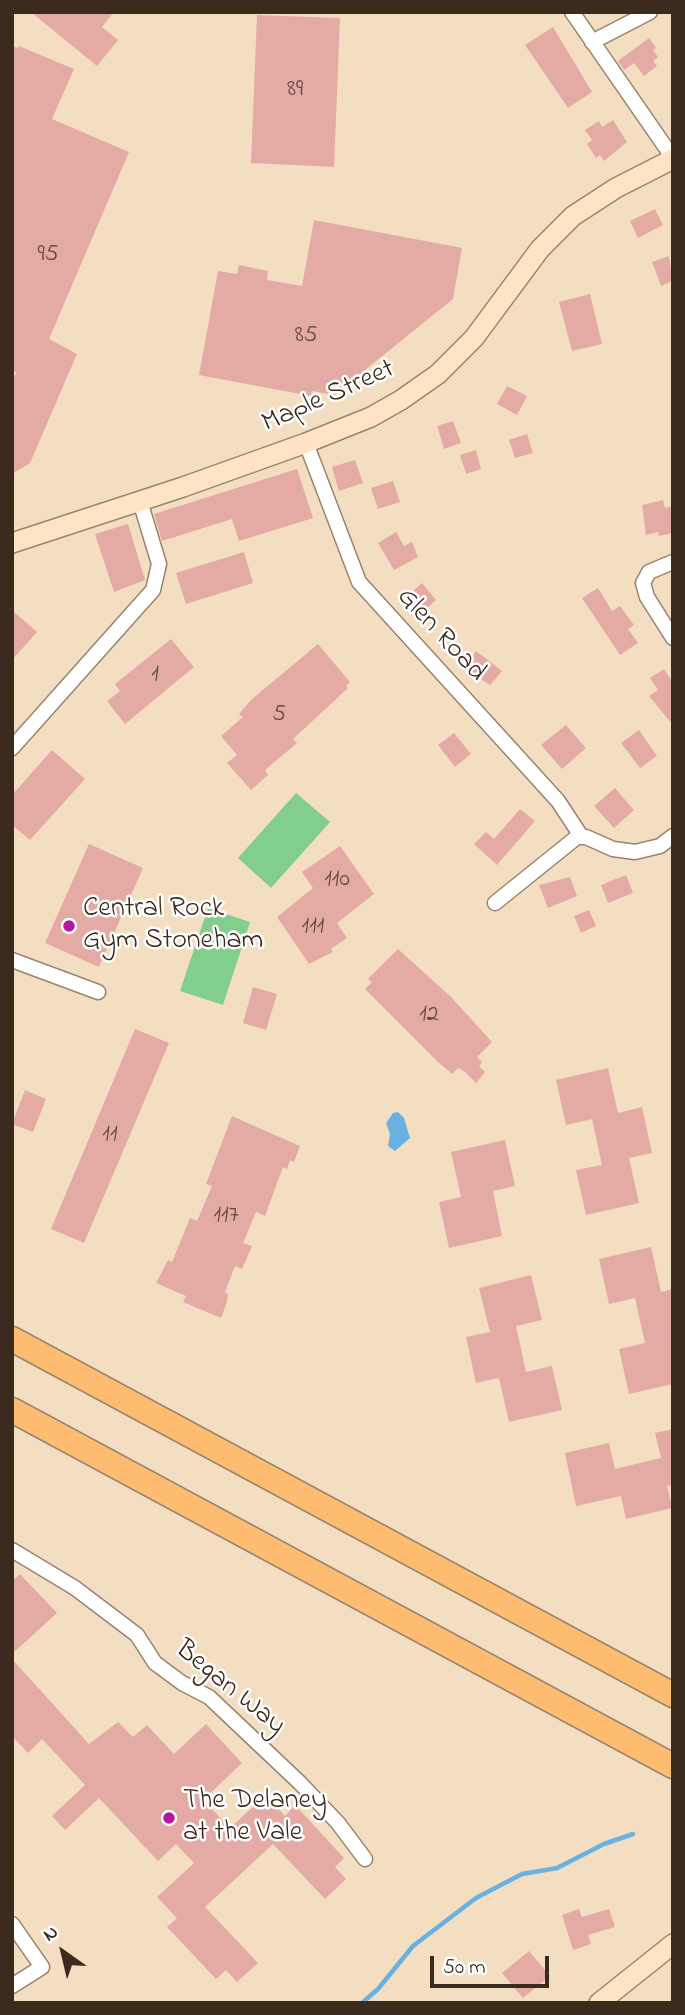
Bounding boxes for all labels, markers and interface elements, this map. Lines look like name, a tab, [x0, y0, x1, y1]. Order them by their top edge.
house number: 89	[287, 77, 303, 105]
house number: 95	[38, 242, 58, 270]
house number: 85	[295, 323, 317, 351]
street label: Maple Street	[258, 354, 400, 442]
street label: Glen Road	[388, 582, 492, 690]
house number: 1	[151, 662, 159, 690]
house number: 5	[272, 702, 286, 730]
house number: 110	[324, 867, 350, 895]
place label: Central Rock Gym Stoneham	[83, 893, 263, 959]
house number: 111	[302, 914, 324, 942]
marker: Central Rock Gym Stoneham	[61, 918, 77, 934]
house number: 12	[419, 1002, 439, 1030]
house number: 11	[102, 1122, 118, 1150]
house number: 117	[213, 1203, 239, 1231]
street label: Began Way	[167, 1634, 291, 1744]
place label: The Delaney at the Vale	[183, 1785, 327, 1851]
marker: The Delaney at the Vale	[161, 1810, 177, 1826]
north arrow	[28, 1917, 98, 1987]
text: N	[38, 1919, 64, 1949]
scale bar	[433, 1941, 552, 1985]
text: 50 m	[443, 1953, 486, 1983]

